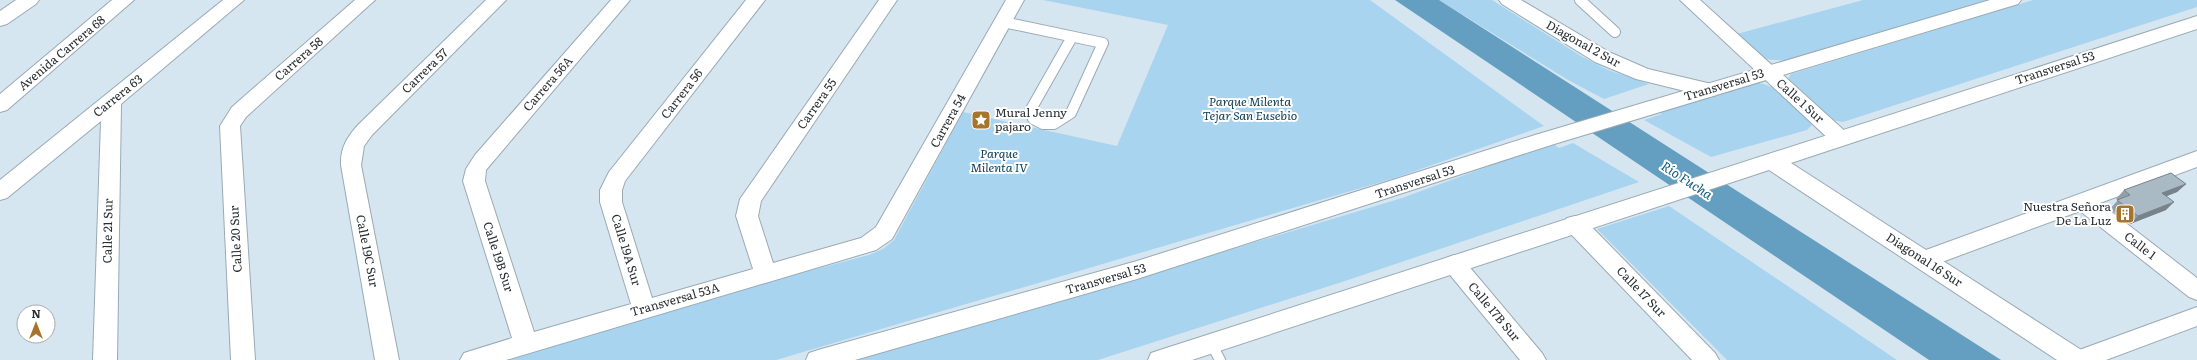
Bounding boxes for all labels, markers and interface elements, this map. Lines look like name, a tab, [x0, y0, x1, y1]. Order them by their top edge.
street label: Avenida Carrera 68	[14, 10, 109, 94]
street label: Diagonal 2 Sur	[1543, 15, 1624, 71]
street label: Carrera 58	[270, 32, 327, 84]
street label: Carrera 57	[397, 43, 452, 97]
street label: Transversal 53	[2012, 46, 2097, 88]
street label: Carrera 56A	[518, 52, 576, 115]
street label: Transversal 53	[1681, 63, 1766, 105]
street label: Carrera 56	[656, 64, 707, 122]
street label: Carrera 63	[89, 70, 146, 121]
street label: Carrera 55	[792, 74, 840, 133]
street label: Calle 1 Sur	[1773, 74, 1829, 127]
street label: Carrera 54	[925, 90, 970, 151]
park label: Parque Milenta Tejar San Eusebio	[1203, 92, 1297, 124]
place label: Mural Jenny pajaro	[995, 103, 1067, 135]
place icon: Mural Jenny pajaro	[970, 109, 992, 131]
park label: Parque Milenta IV	[971, 144, 1028, 176]
water label: Río Fucha	[1658, 156, 1717, 204]
street label: Transversal 53	[1372, 160, 1457, 202]
place label: Nuestra Señora De La Luz	[2023, 197, 2112, 229]
street label: Calle 21 Sur	[97, 198, 117, 264]
building icon: Nuestra Señora De La Luz	[2114, 203, 2136, 225]
street label: Calle 20 Sur	[224, 205, 246, 273]
street label: Calle 19A Sur	[608, 212, 646, 288]
street label: Calle 19C Sur	[352, 213, 384, 289]
street label: Calle 19B Sur	[479, 219, 519, 295]
street label: Calle 1	[2121, 227, 2160, 264]
street label: Diagonal 16 Sur	[1883, 228, 1967, 291]
street label: Transversal 53	[1063, 258, 1148, 298]
street label: Calle 17 Sur	[1613, 262, 1671, 321]
street label: Transversal 53A	[628, 278, 722, 320]
street label: Calle 17B Sur	[1465, 278, 1525, 345]
north arrow	[16, 304, 56, 344]
text: N	[31, 305, 41, 321]

